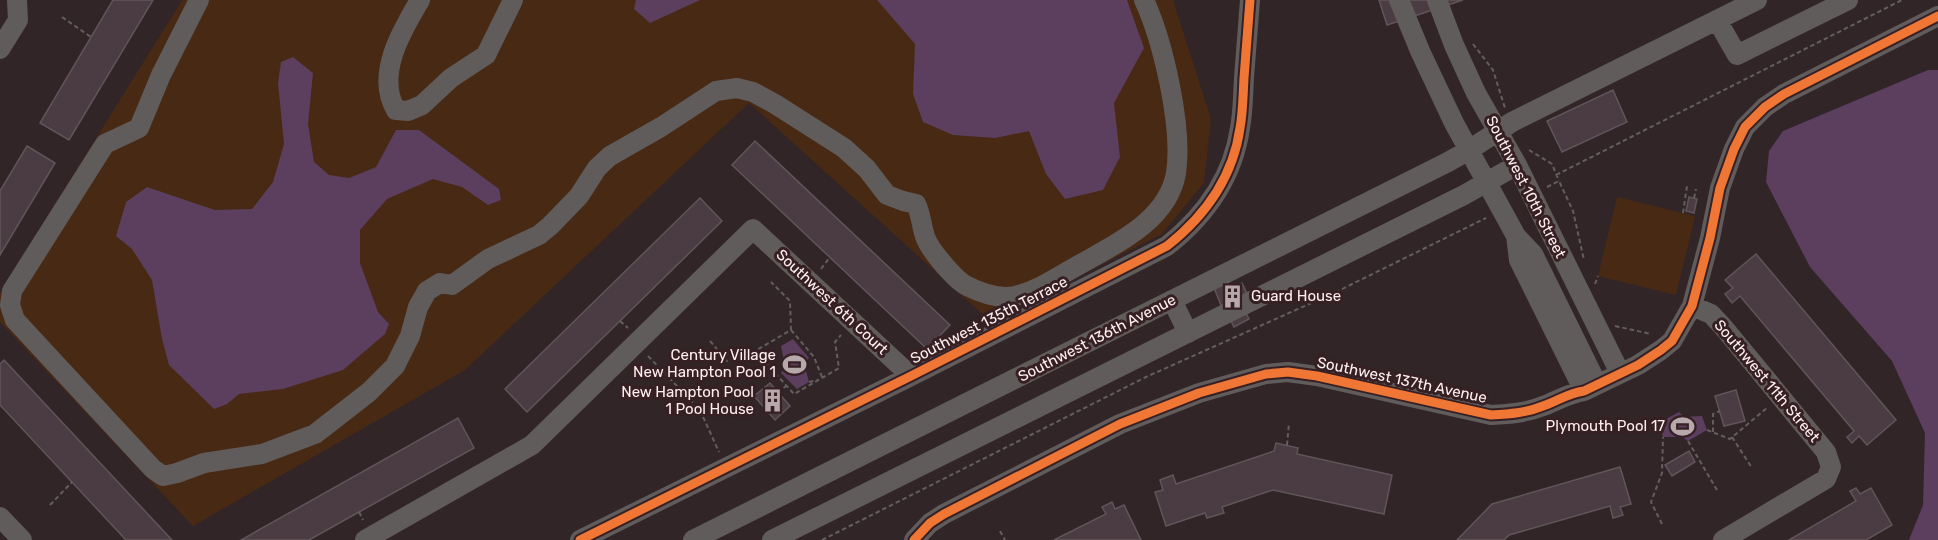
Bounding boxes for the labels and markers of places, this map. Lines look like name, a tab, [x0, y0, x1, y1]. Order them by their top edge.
building icon: Guard House	[1220, 283, 1246, 309]
place label: Guard House	[1251, 287, 1341, 305]
place label: Century Village New Hampton Pool 1	[633, 346, 776, 381]
sports icon: Century Village New Hampton Pool 1	[781, 351, 807, 377]
place label: New Hampton Pool 1 Pool House	[621, 383, 754, 418]
building icon: New Hampton Pool 1 Pool House	[759, 388, 785, 414]
sports icon: Plymouth Pool 17	[1670, 413, 1696, 439]
place label: Plymouth Pool 17	[1546, 417, 1665, 435]

